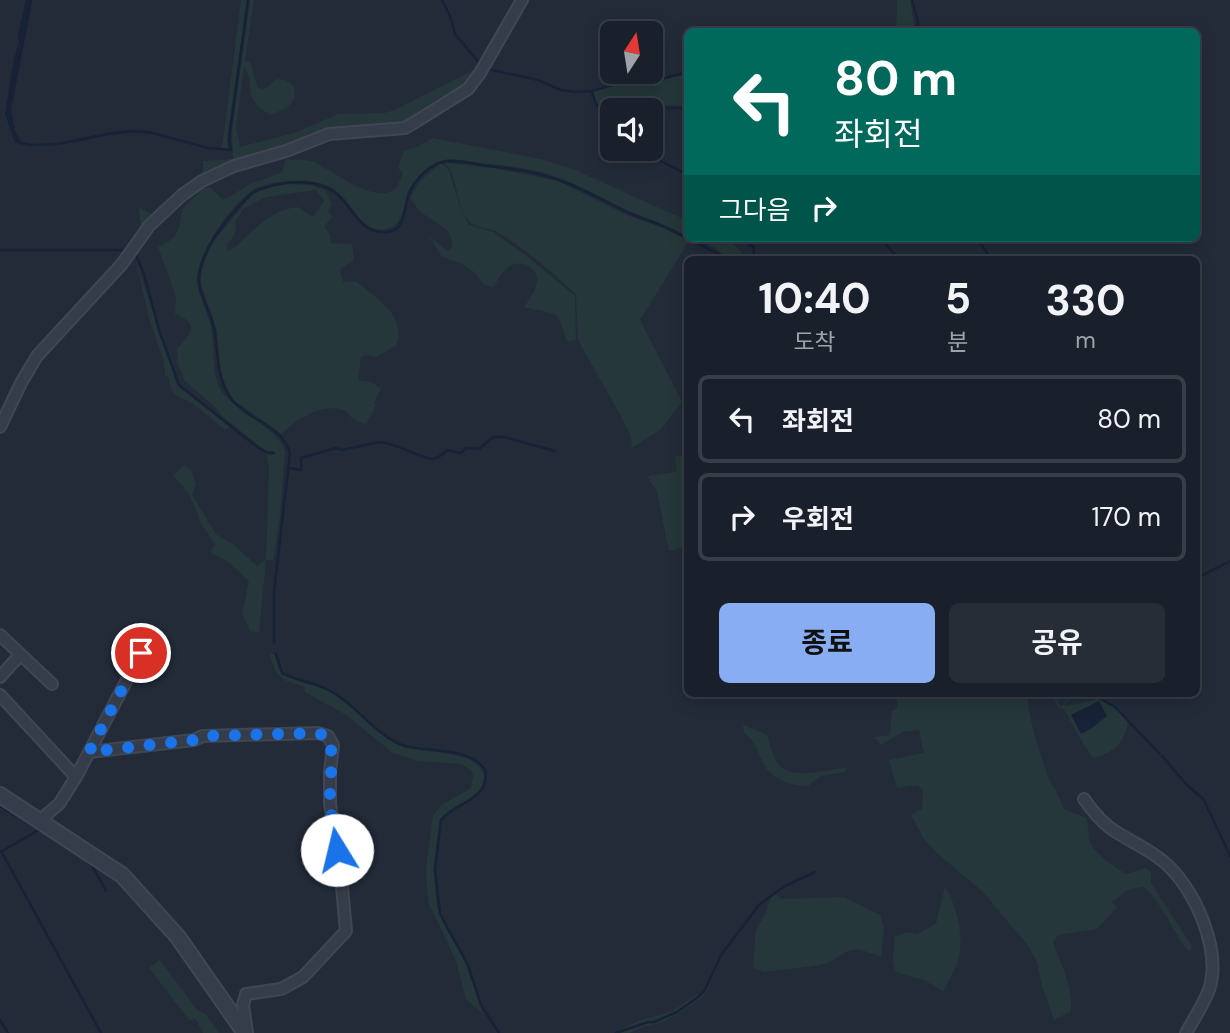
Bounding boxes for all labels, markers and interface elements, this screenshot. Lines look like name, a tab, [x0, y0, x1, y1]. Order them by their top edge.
north arrow	[600, 21, 663, 84]
map controls	[600, 21, 663, 161]
text: 80 m	[834, 46, 957, 110]
icon: left	[719, 56, 810, 147]
button: sound	[600, 98, 663, 161]
text: 좌회전	[834, 113, 922, 155]
icon: right	[805, 189, 843, 227]
text: 그다음	[719, 193, 791, 227]
text: 10:40	[758, 271, 871, 326]
text: 5	[945, 271, 971, 326]
text: 330	[1045, 273, 1126, 328]
text: m	[1075, 325, 1096, 355]
text: 도착	[793, 327, 836, 357]
text: 분	[947, 327, 969, 357]
icon: left	[723, 400, 761, 438]
text: 80 m	[1097, 402, 1161, 436]
text: 좌회전	[782, 404, 854, 438]
icon: right	[723, 498, 761, 536]
text: 170 m	[1092, 500, 1161, 534]
text: 우회전	[782, 502, 854, 536]
button: 종료	[719, 603, 935, 683]
button: 공유	[949, 603, 1165, 683]
pin	[111, 623, 171, 683]
icon: arrive	[122, 634, 160, 672]
position arrow	[300, 813, 374, 887]

